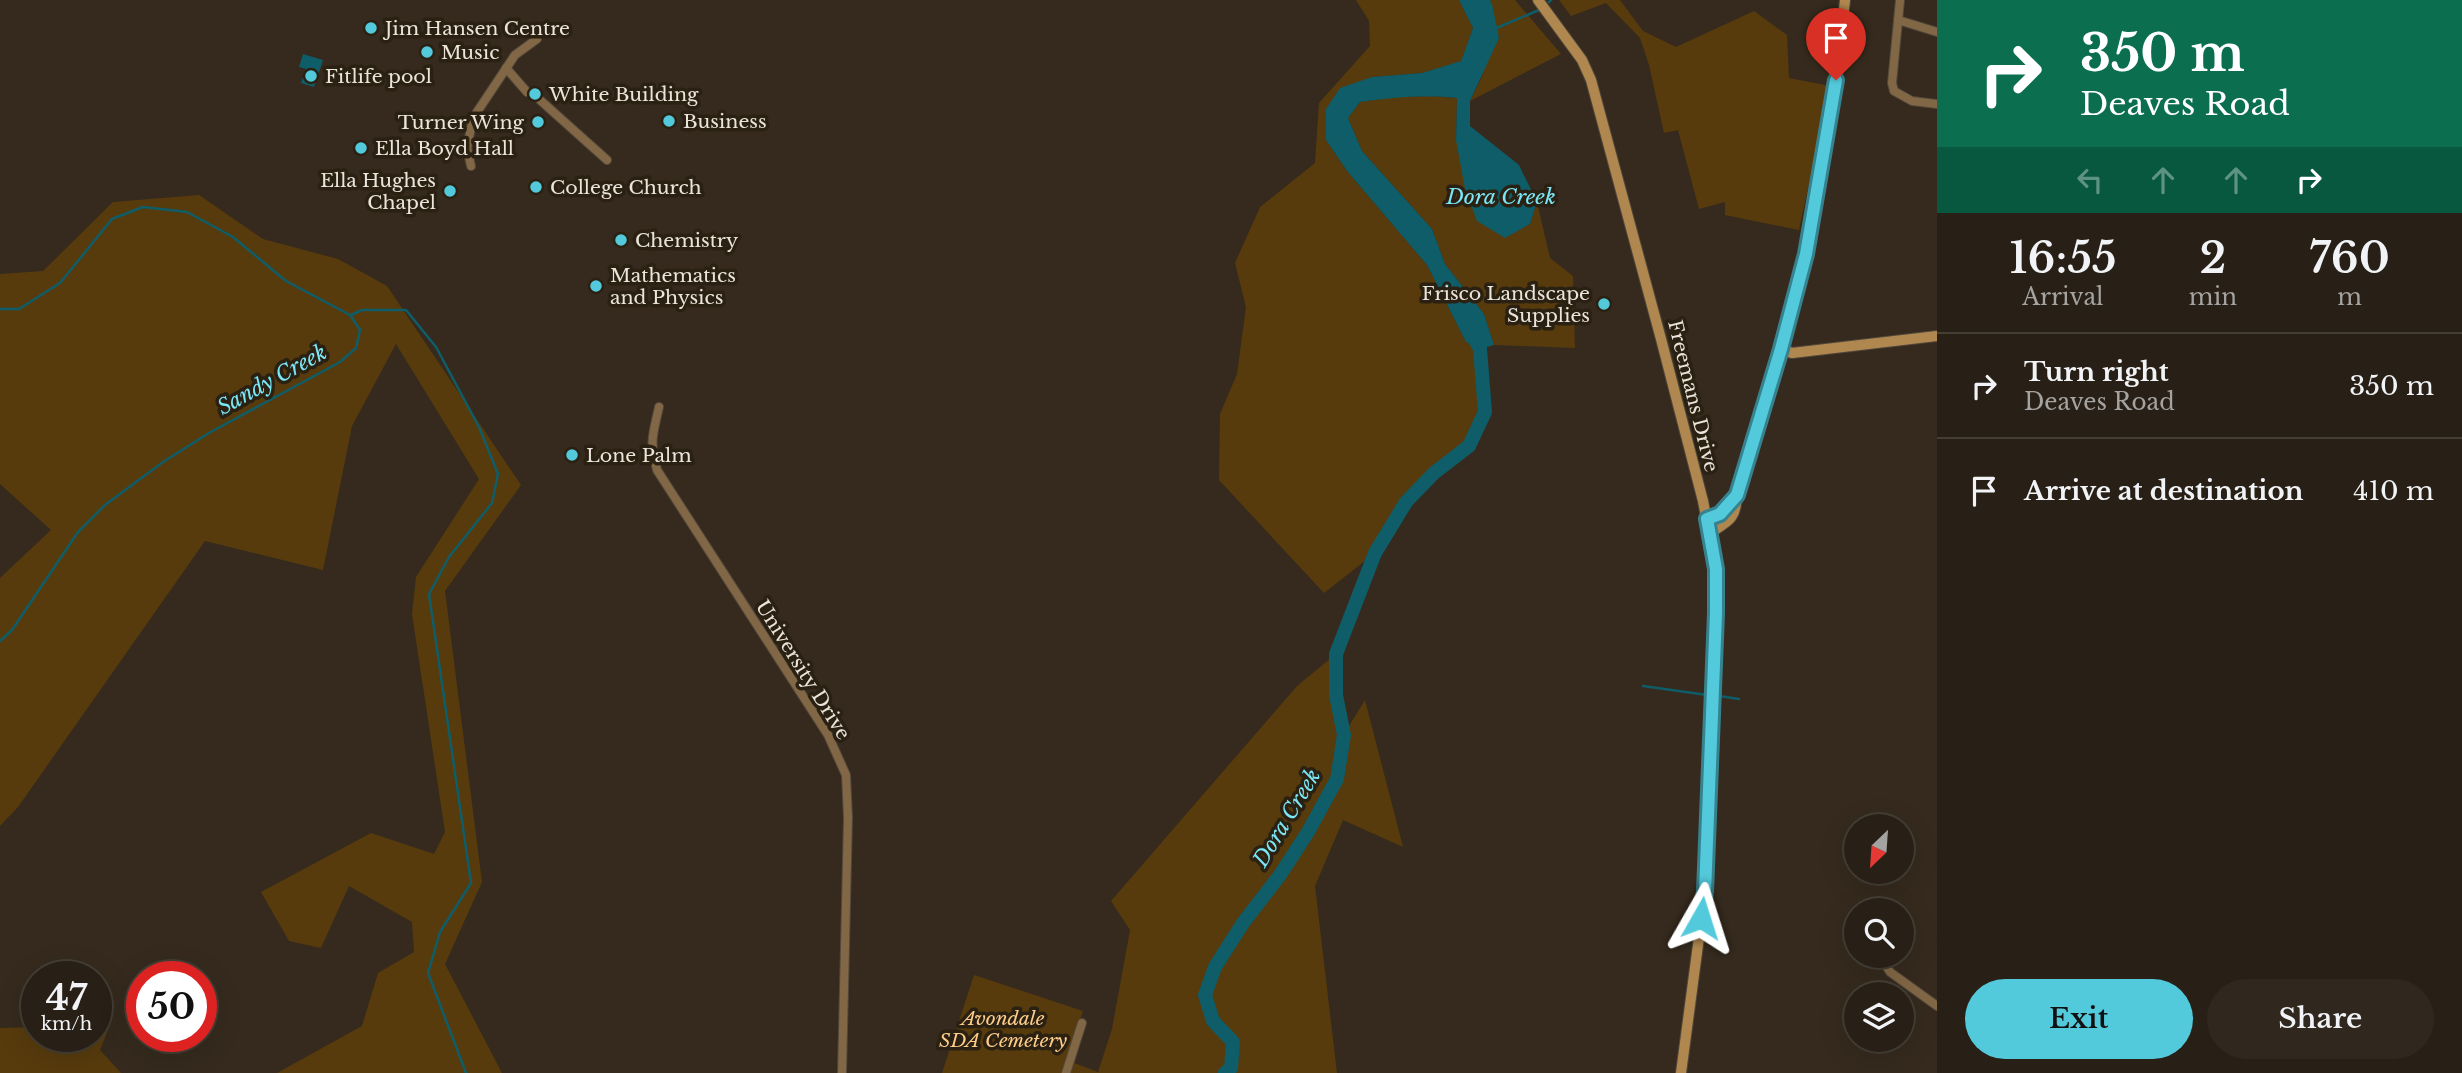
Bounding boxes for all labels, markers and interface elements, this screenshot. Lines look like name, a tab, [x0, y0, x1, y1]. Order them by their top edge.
pin	[1806, 8, 1866, 80]
place label: Jim Hansen Centre	[382, 17, 570, 40]
icon: arrive	[1817, 19, 1855, 57]
marker: Jim Hansen Centre	[363, 20, 379, 36]
text: 350 m	[2080, 23, 2245, 84]
icon: right	[1965, 28, 2056, 119]
place label: Music	[441, 41, 499, 64]
marker: Music	[419, 44, 435, 60]
place label: Fitlife pool	[325, 65, 432, 88]
marker: Fitlife pool	[303, 68, 319, 84]
place label: White Building	[548, 83, 699, 106]
text: Deaves Road	[2080, 84, 2290, 124]
marker: White Building	[527, 86, 543, 102]
place label: Business	[683, 110, 767, 133]
place label: Turner Wing	[398, 111, 525, 134]
marker: Business	[661, 113, 677, 129]
marker: Turner Wing	[530, 114, 546, 130]
place label: Ella Boyd Hall	[375, 137, 514, 160]
marker: Ella Boyd Hall	[353, 140, 369, 156]
icon: left	[2071, 161, 2109, 199]
icon: ahead	[2144, 161, 2182, 199]
icon: ahead	[2217, 161, 2255, 199]
icon: right	[2290, 161, 2328, 199]
place label: Ella Hughes Chapel	[320, 169, 436, 214]
place label: College Church	[550, 176, 702, 199]
marker: College Church	[528, 179, 544, 195]
marker: Ella Hughes Chapel	[442, 183, 458, 199]
water label: Dora Creek	[1445, 184, 1556, 210]
place label: Chemistry	[635, 229, 738, 252]
marker: Chemistry	[613, 232, 629, 248]
text: 16:55	[2009, 232, 2117, 284]
text: 2	[2200, 232, 2226, 284]
text: 760	[2309, 232, 2390, 284]
place label: Mathematics and Physics	[610, 264, 736, 309]
marker: Mathematics and Physics	[588, 278, 604, 294]
place label: Frisco Landscape Supplies	[1422, 282, 1590, 327]
text: Arrival	[2022, 283, 2104, 311]
text: min	[2189, 283, 2237, 311]
text: m	[2337, 283, 2362, 311]
marker: Frisco Landscape Supplies	[1596, 296, 1612, 312]
street label: Freemans Drive	[1663, 318, 1723, 474]
water label: Sandy Creek	[213, 339, 331, 421]
text: Turn right	[2024, 356, 2169, 388]
icon: right	[1965, 367, 2003, 405]
text: 350 m	[2349, 370, 2434, 402]
text: Deaves Road	[2024, 388, 2175, 416]
place label: Lone Palm	[586, 444, 692, 467]
marker: Lone Palm	[564, 447, 580, 463]
icon: arrive	[1965, 472, 2003, 510]
text: Arrive at destination	[2024, 475, 2304, 507]
text: 410 m	[2353, 475, 2434, 507]
street label: University Drive	[751, 596, 855, 744]
water label: Dora Creek	[1247, 764, 1326, 872]
north arrow	[1844, 814, 1914, 884]
map controls	[1844, 814, 1914, 1052]
position arrow	[1664, 881, 1738, 955]
button: search	[1844, 898, 1914, 968]
speed limit sign: 50	[126, 961, 217, 1052]
text: 47	[46, 976, 87, 1019]
button: Exit	[1965, 979, 2193, 1059]
button: Share	[2207, 979, 2434, 1059]
button: layers	[1844, 982, 1914, 1052]
park label: Avondale SDA Cemetery	[939, 1007, 1067, 1052]
text: km/h	[41, 1013, 92, 1035]

